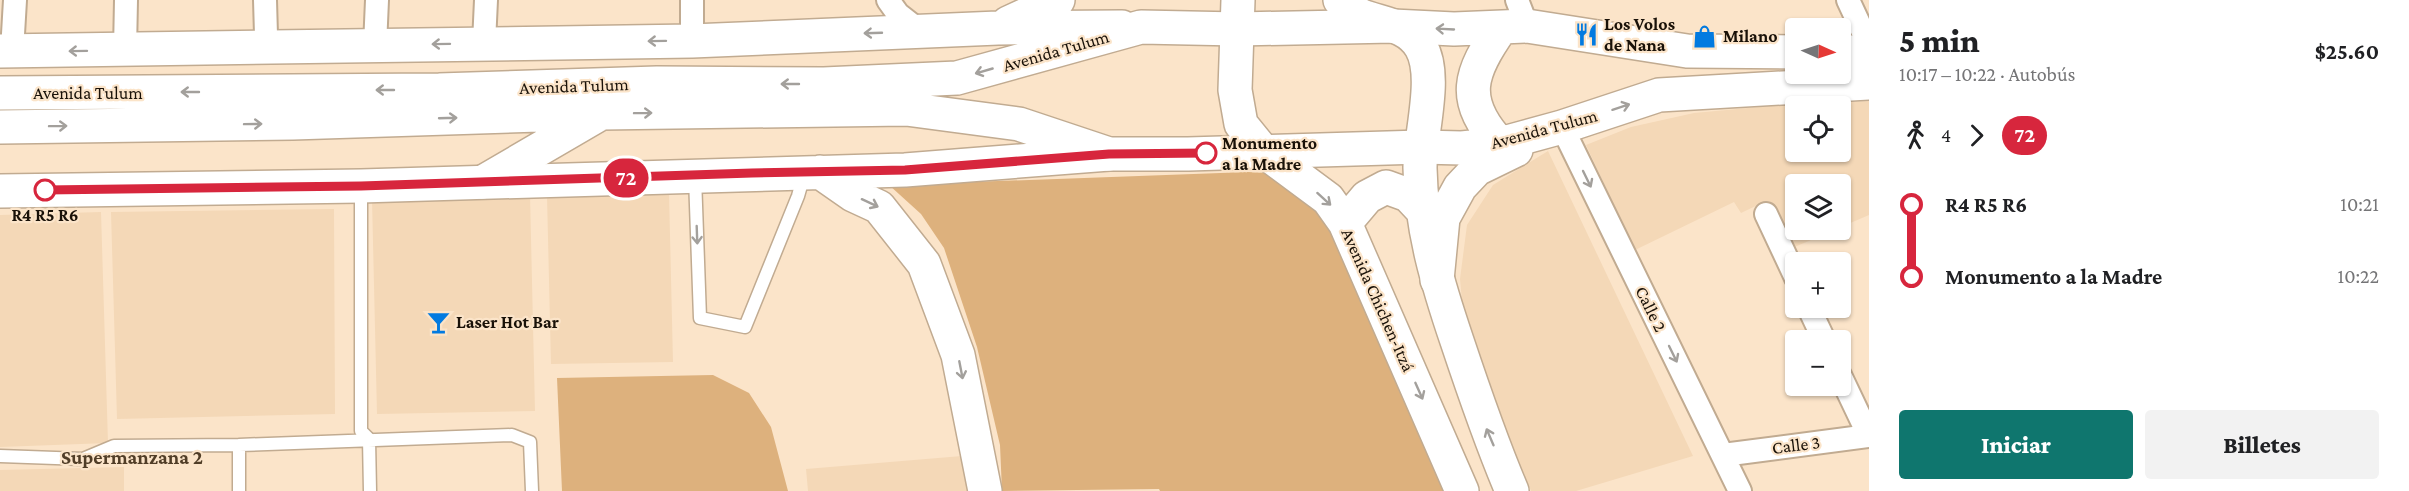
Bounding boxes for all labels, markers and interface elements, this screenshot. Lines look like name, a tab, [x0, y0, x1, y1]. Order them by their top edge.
place label: Los Volos de Nana	[1604, 14, 1675, 55]
north arrow	[1785, 18, 1851, 84]
map controls	[1785, 18, 1851, 396]
restaurant icon: Los Volos de Nana	[1573, 21, 1599, 47]
text: 5 min	[1899, 22, 1980, 59]
one-way arrow	[1436, 23, 1456, 34]
shop icon: Milano	[1692, 23, 1718, 49]
street label: Avenida Tulum	[1001, 26, 1112, 76]
place label: Milano	[1723, 26, 1778, 46]
one-way arrow	[864, 28, 884, 39]
one-way arrow	[648, 35, 668, 47]
one-way arrow	[432, 38, 452, 50]
text: $25.60	[2315, 39, 2379, 64]
one-way arrow	[69, 45, 89, 57]
text: 10:17 – 10:22 · Autobús	[1899, 63, 2075, 85]
one-way arrow	[975, 66, 994, 77]
street label: Avenida Tulum	[519, 74, 630, 98]
one-way arrow	[781, 78, 801, 90]
street label: Avenida Tulum	[33, 83, 143, 103]
one-way arrow	[376, 84, 396, 96]
one-way arrow	[181, 86, 201, 98]
button: locate	[1785, 96, 1851, 162]
one-way arrow	[1611, 101, 1630, 112]
street label: Avenida Tulum	[1489, 105, 1600, 153]
one-way arrow	[633, 107, 653, 118]
one-way arrow	[438, 113, 458, 124]
one-way arrow	[243, 118, 263, 130]
icon: walk	[1899, 119, 1932, 152]
icon: forward	[1960, 119, 1993, 152]
one-way arrow	[48, 120, 68, 132]
text: 72	[2014, 123, 2035, 147]
text: 4	[1941, 124, 1951, 146]
place label: Monumento a la Madre	[1222, 133, 1317, 174]
marker: Monumento a la Madre	[1195, 142, 1217, 164]
line badge: 72	[599, 158, 653, 198]
text: 72	[616, 166, 636, 190]
one-way arrow	[1582, 170, 1594, 188]
button: layers	[1785, 174, 1851, 240]
marker: R4 R5 R6	[34, 179, 56, 201]
one-way arrow	[1317, 192, 1332, 206]
text: R4 R5 R6	[1945, 192, 2027, 217]
text: 10:21	[2340, 193, 2379, 215]
one-way arrow	[861, 197, 879, 209]
place label: R4 R5 R6	[11, 205, 79, 225]
one-way arrow	[692, 224, 703, 244]
street label: Avenida Chichen-Itzá	[1337, 225, 1419, 375]
button: +	[1785, 252, 1851, 318]
text: Monumento a la Madre	[1945, 264, 2162, 289]
text: 10:22	[2338, 265, 2379, 287]
street label: Calle 2	[1631, 283, 1671, 335]
bar icon: Laser Hot Bar	[425, 309, 451, 335]
place label: Laser Hot Bar	[456, 312, 559, 332]
button: −	[1785, 330, 1851, 396]
one-way arrow	[1668, 345, 1680, 363]
one-way arrow	[956, 360, 967, 379]
one-way arrow	[1413, 382, 1425, 400]
button: Iniciar	[1899, 410, 2133, 479]
button: Billetes	[2145, 410, 2379, 479]
one-way arrow	[1483, 429, 1495, 447]
street label: Calle 3	[1771, 432, 1821, 458]
district label: Supermanzana 2	[61, 446, 203, 468]

